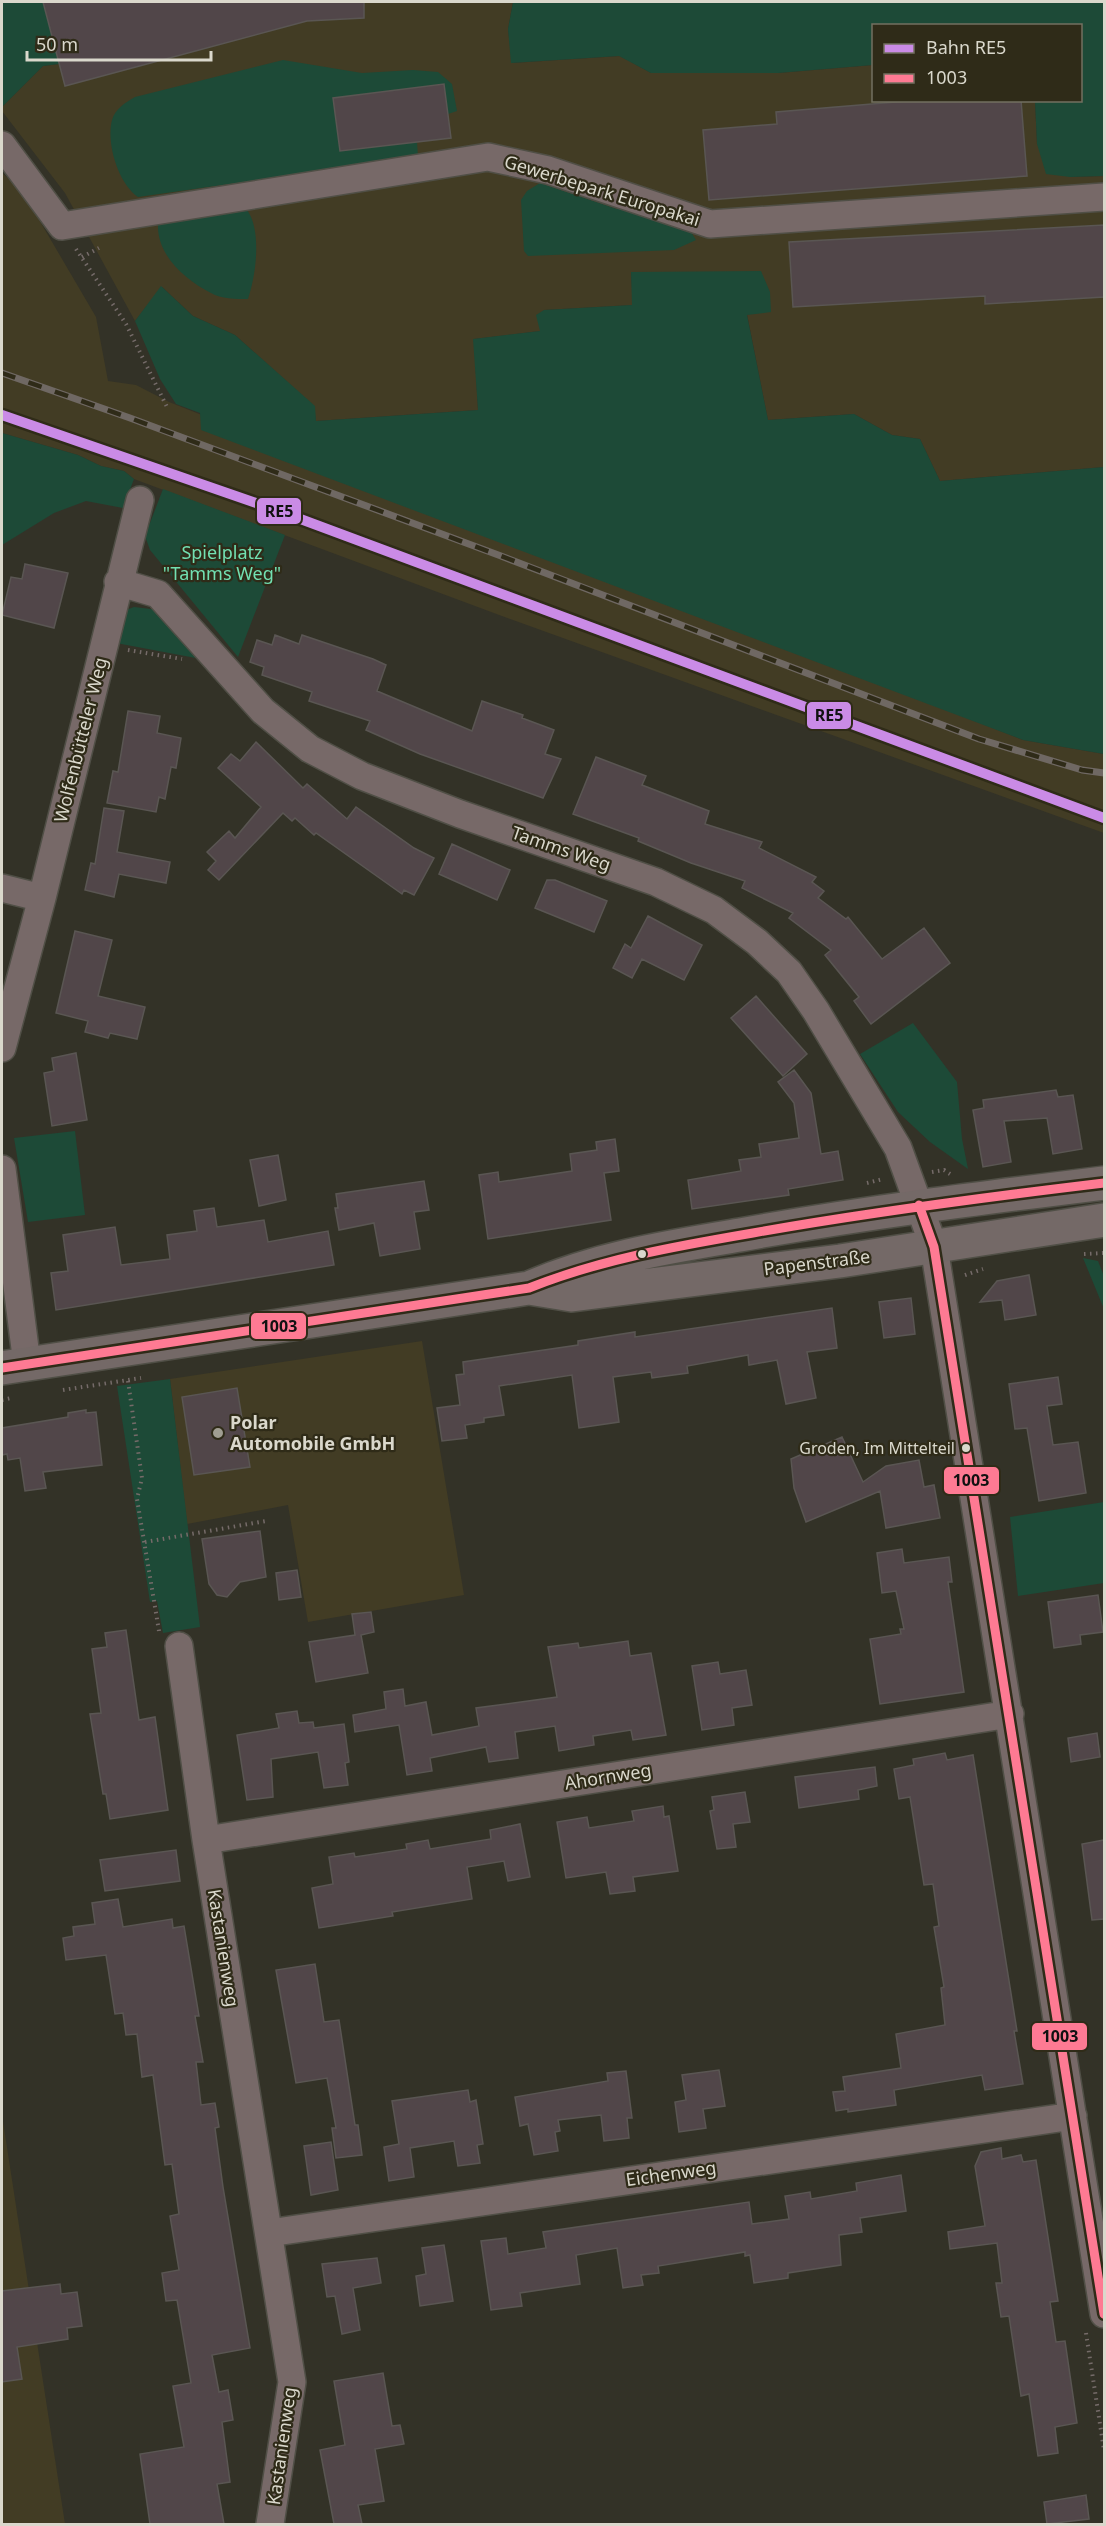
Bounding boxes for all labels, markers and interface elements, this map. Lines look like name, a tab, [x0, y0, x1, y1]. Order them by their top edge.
scale bar	[27, 24, 212, 62]
legend	[872, 24, 1082, 102]
text: 50 m	[36, 32, 78, 56]
text: Bahn RE5	[926, 35, 1006, 59]
text: 1003	[926, 65, 967, 89]
street label: Gewerbepark Europakai	[502, 149, 703, 231]
line badge: RE5	[256, 497, 302, 525]
text: RE5	[265, 500, 293, 522]
park label: Spielplatz "Tamms Weg"	[163, 540, 281, 585]
street label: Wolfenbütteler Weg	[48, 655, 112, 825]
line badge: RE5	[806, 701, 852, 730]
text: RE5	[815, 704, 843, 726]
street label: Tamms Weg	[509, 820, 614, 876]
street label: Papenstraße	[762, 1244, 872, 1280]
unlabelled marker	[636, 1248, 648, 1260]
line badge: 1003	[250, 1312, 307, 1340]
text: 1003	[261, 1315, 297, 1337]
place label: Polar Automobile GmbH	[230, 1410, 395, 1455]
marker: Polar Automobile GmbH	[211, 1426, 225, 1440]
place label: Groden, Im Mittelteil	[799, 1437, 955, 1459]
marker: Groden, Im Mittelteil	[960, 1442, 972, 1454]
line badge: 1003	[943, 1466, 1000, 1495]
text: 1003	[953, 1469, 989, 1491]
street label: Ahornweg	[563, 1757, 653, 1795]
street label: Kastanienweg	[203, 1887, 245, 2008]
line badge: 1003	[1031, 2022, 1088, 2051]
text: 1003	[1042, 2025, 1078, 2047]
street label: Eichenweg	[624, 2155, 718, 2191]
street label: Kastanienweg	[261, 2385, 301, 2506]

